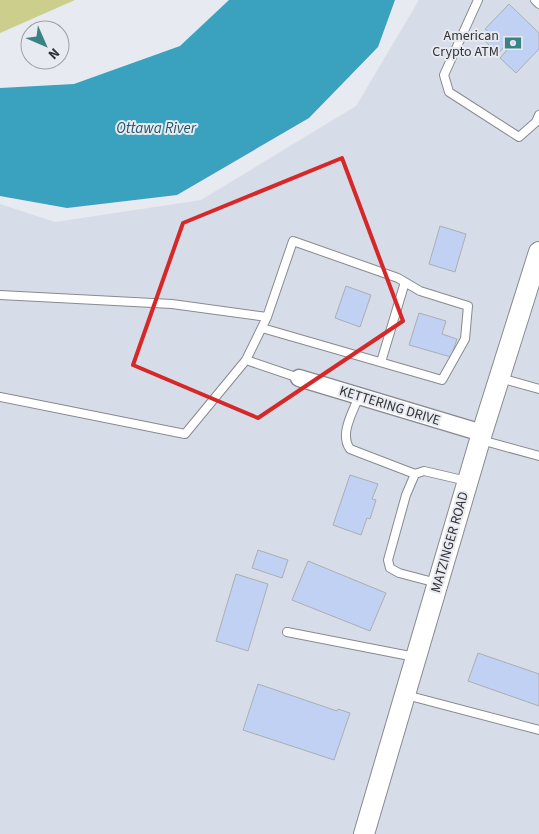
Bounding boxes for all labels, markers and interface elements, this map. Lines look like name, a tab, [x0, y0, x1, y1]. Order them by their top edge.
north arrow	[20, 20, 70, 70]
place label: American Crypto ATM	[432, 26, 499, 62]
bank icon: American Crypto ATM	[503, 33, 523, 53]
text: N	[43, 43, 64, 64]
water label: Ottawa River	[116, 118, 197, 139]
street label: KETTERING DRIVE	[337, 381, 443, 431]
street label: MATZINGER ROAD	[426, 489, 474, 595]

